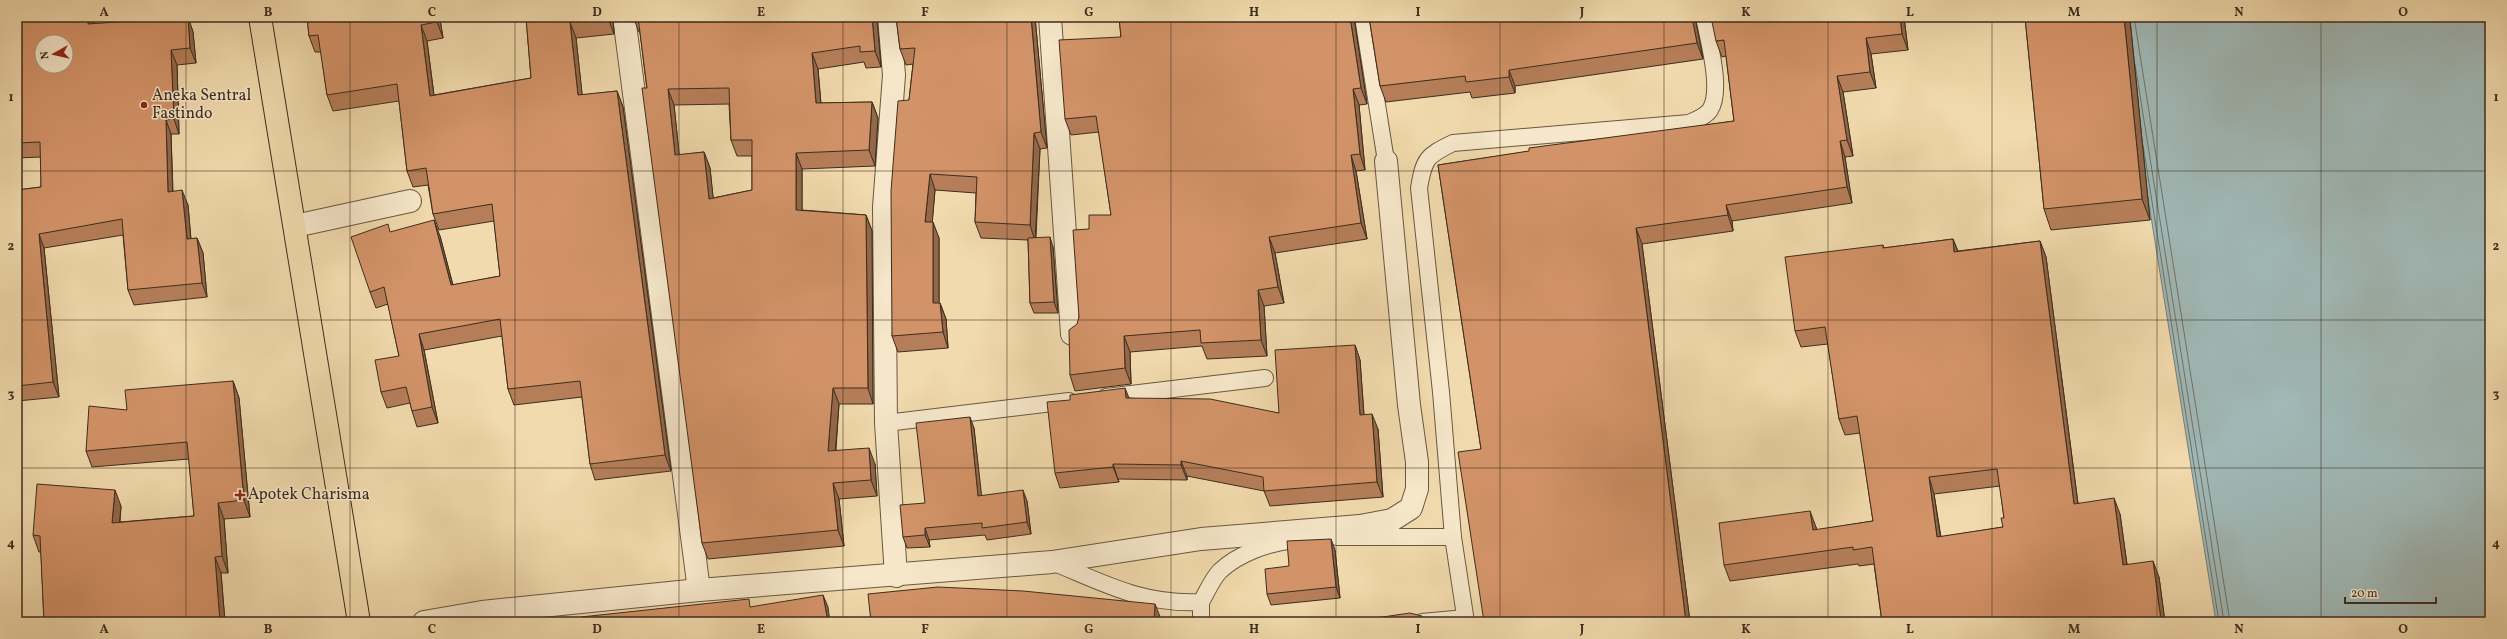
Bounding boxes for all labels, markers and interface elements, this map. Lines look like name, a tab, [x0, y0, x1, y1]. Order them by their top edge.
text: A	[99, 4, 109, 22]
text: B	[264, 4, 273, 22]
text: C	[428, 4, 436, 22]
text: D	[592, 4, 602, 22]
text: E	[757, 4, 765, 22]
text: F	[921, 4, 929, 22]
text: G	[1084, 4, 1094, 22]
text: H	[1249, 4, 1259, 22]
text: I	[1416, 4, 1421, 22]
text: J	[1579, 4, 1585, 22]
text: K	[1741, 4, 1751, 22]
text: L	[1906, 4, 1914, 22]
text: M	[2068, 4, 2081, 22]
text: N	[2234, 4, 2244, 22]
text: O	[2398, 4, 2408, 22]
north arrow	[34, 34, 74, 74]
text: N	[38, 50, 54, 60]
place label: Aneka Sentral Fastindo	[152, 85, 252, 125]
text: 1	[8, 89, 14, 107]
text: 1	[2493, 89, 2499, 107]
marker: Aneka Sentral Fastindo	[139, 100, 149, 110]
text: 2	[8, 238, 15, 256]
text: 2	[2493, 238, 2500, 256]
text: 3	[8, 386, 15, 404]
text: 3	[2493, 386, 2500, 404]
place label: Apotek Charisma	[248, 484, 370, 506]
marker: Apotek Charisma	[235, 490, 245, 500]
text: 4	[7, 535, 15, 553]
text: 4	[2492, 535, 2500, 553]
scale bar	[2345, 579, 2436, 605]
text: 20 m	[2351, 586, 2378, 602]
text: A	[99, 621, 109, 639]
text: B	[264, 621, 273, 639]
text: C	[428, 621, 436, 639]
text: D	[592, 621, 602, 639]
text: E	[757, 621, 765, 639]
text: F	[921, 621, 929, 639]
text: G	[1084, 621, 1094, 639]
text: H	[1249, 621, 1259, 639]
text: I	[1416, 621, 1421, 639]
text: J	[1579, 621, 1585, 639]
text: K	[1741, 621, 1751, 639]
text: L	[1906, 621, 1914, 639]
text: M	[2068, 621, 2081, 639]
text: N	[2234, 621, 2244, 639]
text: O	[2398, 621, 2408, 639]

